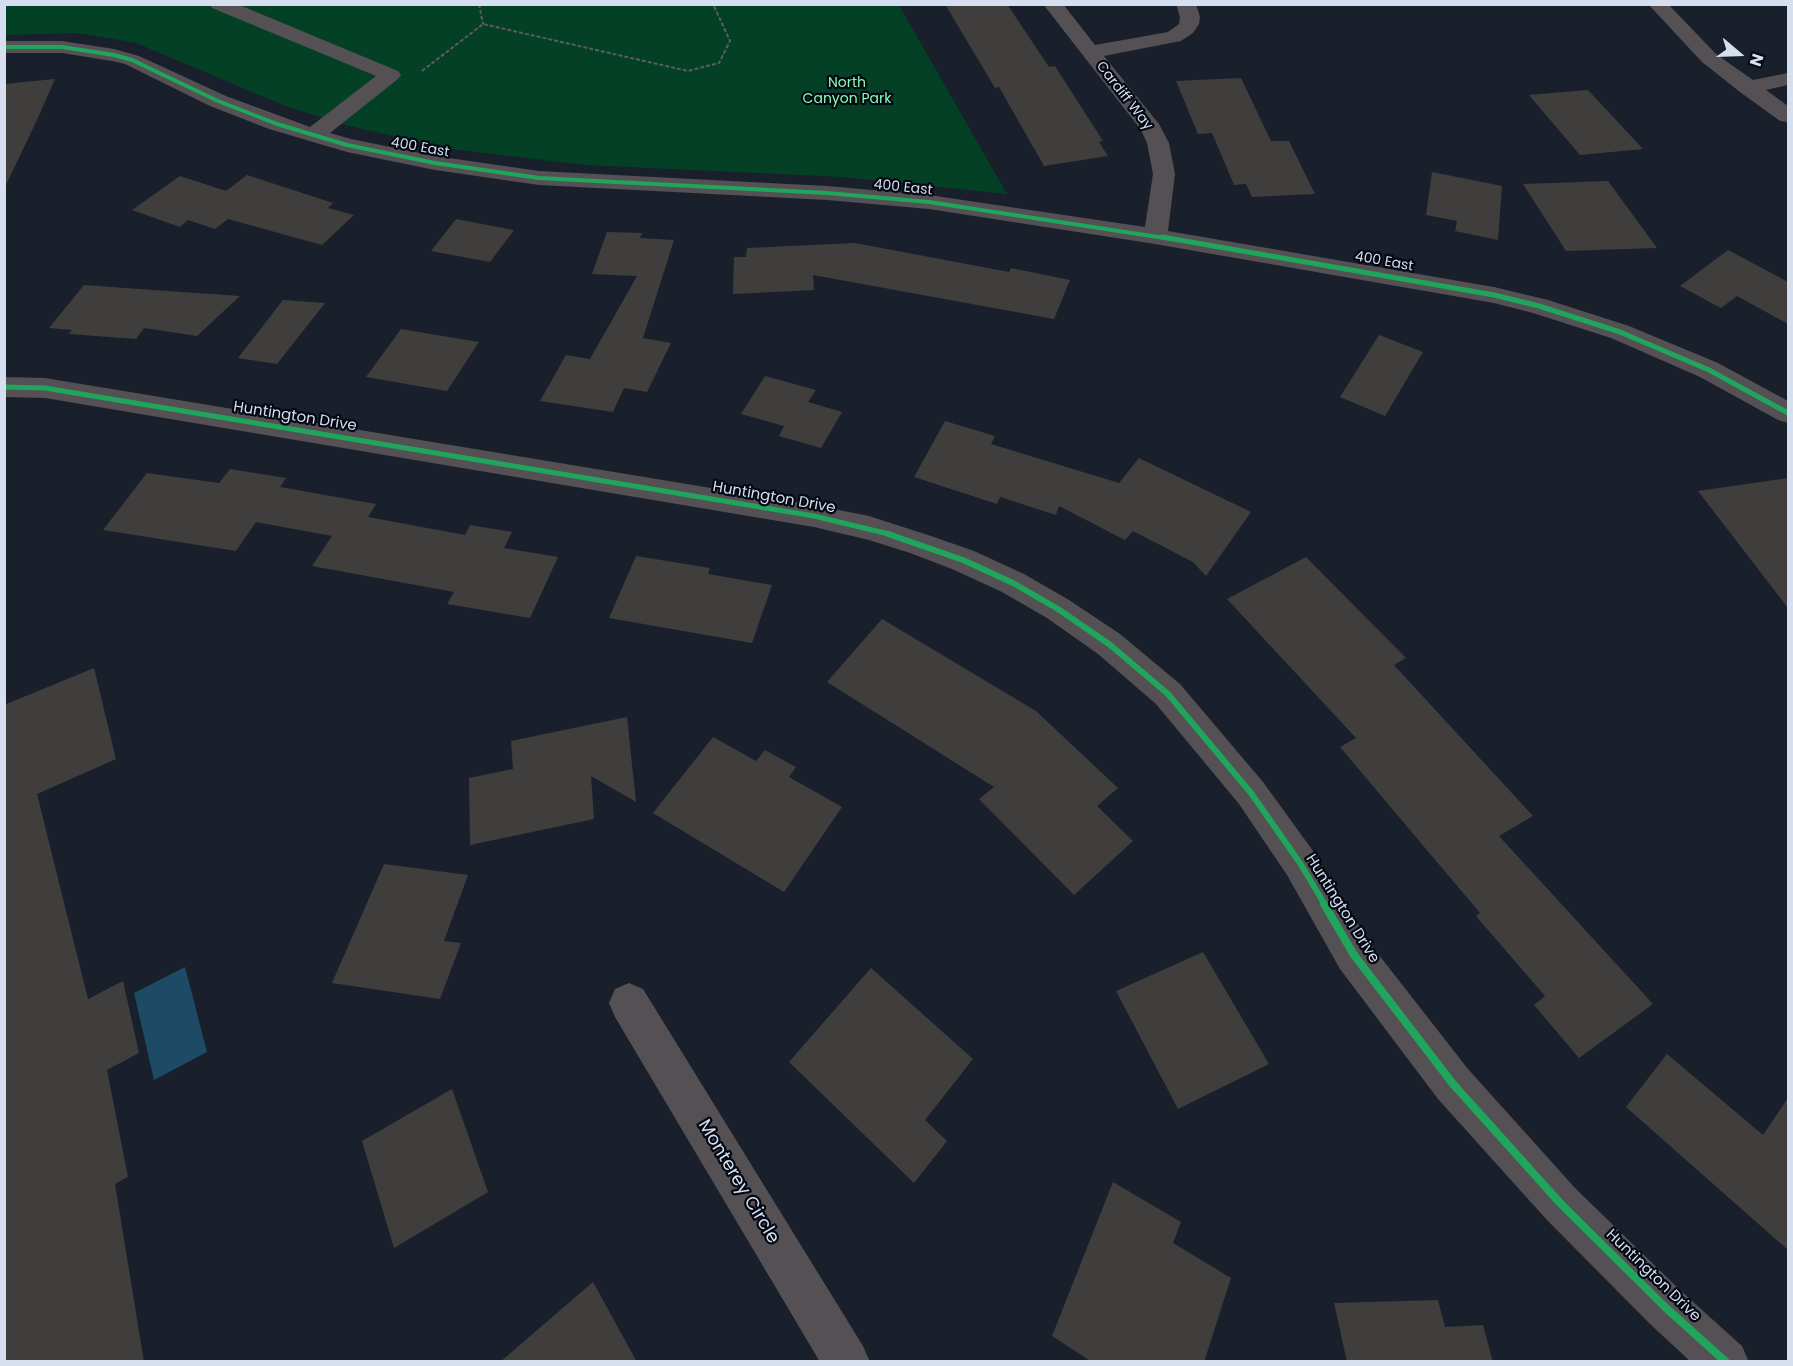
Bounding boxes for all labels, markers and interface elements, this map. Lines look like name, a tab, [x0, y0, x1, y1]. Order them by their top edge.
north arrow	[1709, 24, 1769, 84]
text: N	[1744, 51, 1769, 69]
street label: Cardiff Way	[1092, 58, 1156, 134]
park label: North Canyon Park	[803, 75, 891, 108]
street label: 400 East	[389, 135, 451, 161]
street label: 400 East	[873, 177, 933, 199]
street label: 400 East	[1353, 249, 1415, 275]
street label: Huntington Drive	[232, 398, 358, 436]
street label: Huntington Drive	[711, 478, 837, 518]
street label: Huntington Drive	[1301, 851, 1383, 967]
street label: Monterey Circle	[693, 1116, 783, 1248]
street label: Huntington Drive	[1602, 1226, 1704, 1326]

